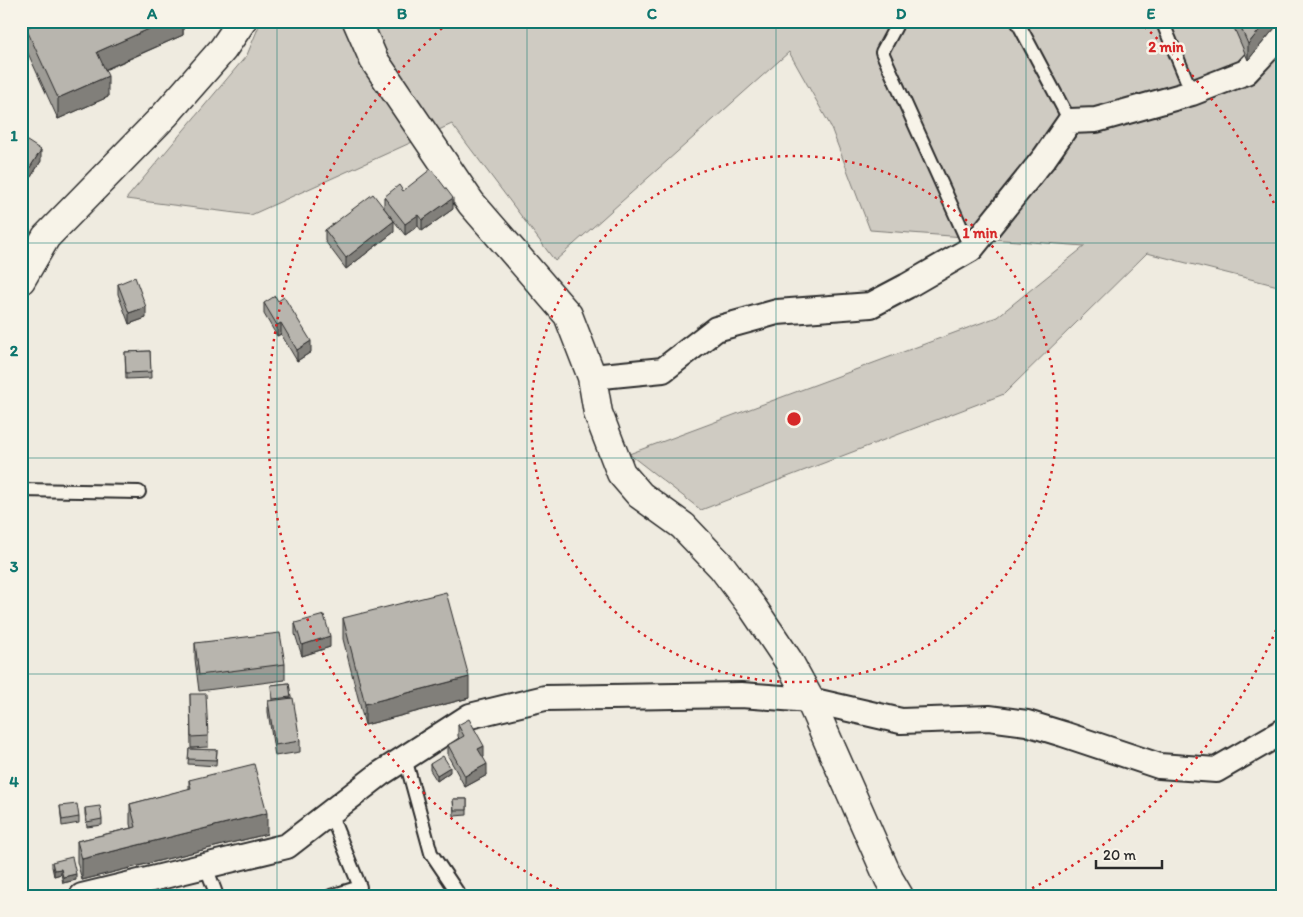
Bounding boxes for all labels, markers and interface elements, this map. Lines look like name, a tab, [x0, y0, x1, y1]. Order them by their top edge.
text: A	[146, 4, 158, 23]
text: B	[397, 4, 408, 23]
text: C	[647, 4, 658, 23]
text: D	[896, 4, 907, 23]
text: E	[1147, 4, 1156, 23]
text: 2 min	[1148, 38, 1185, 56]
text: 1	[10, 126, 18, 145]
text: 1 min	[963, 224, 998, 242]
text: 2	[10, 341, 19, 360]
centre of rings	[785, 410, 803, 428]
text: 3	[10, 557, 19, 576]
text: 4	[9, 772, 19, 791]
scale bar	[1096, 837, 1162, 869]
text: 20 m	[1103, 846, 1137, 864]

